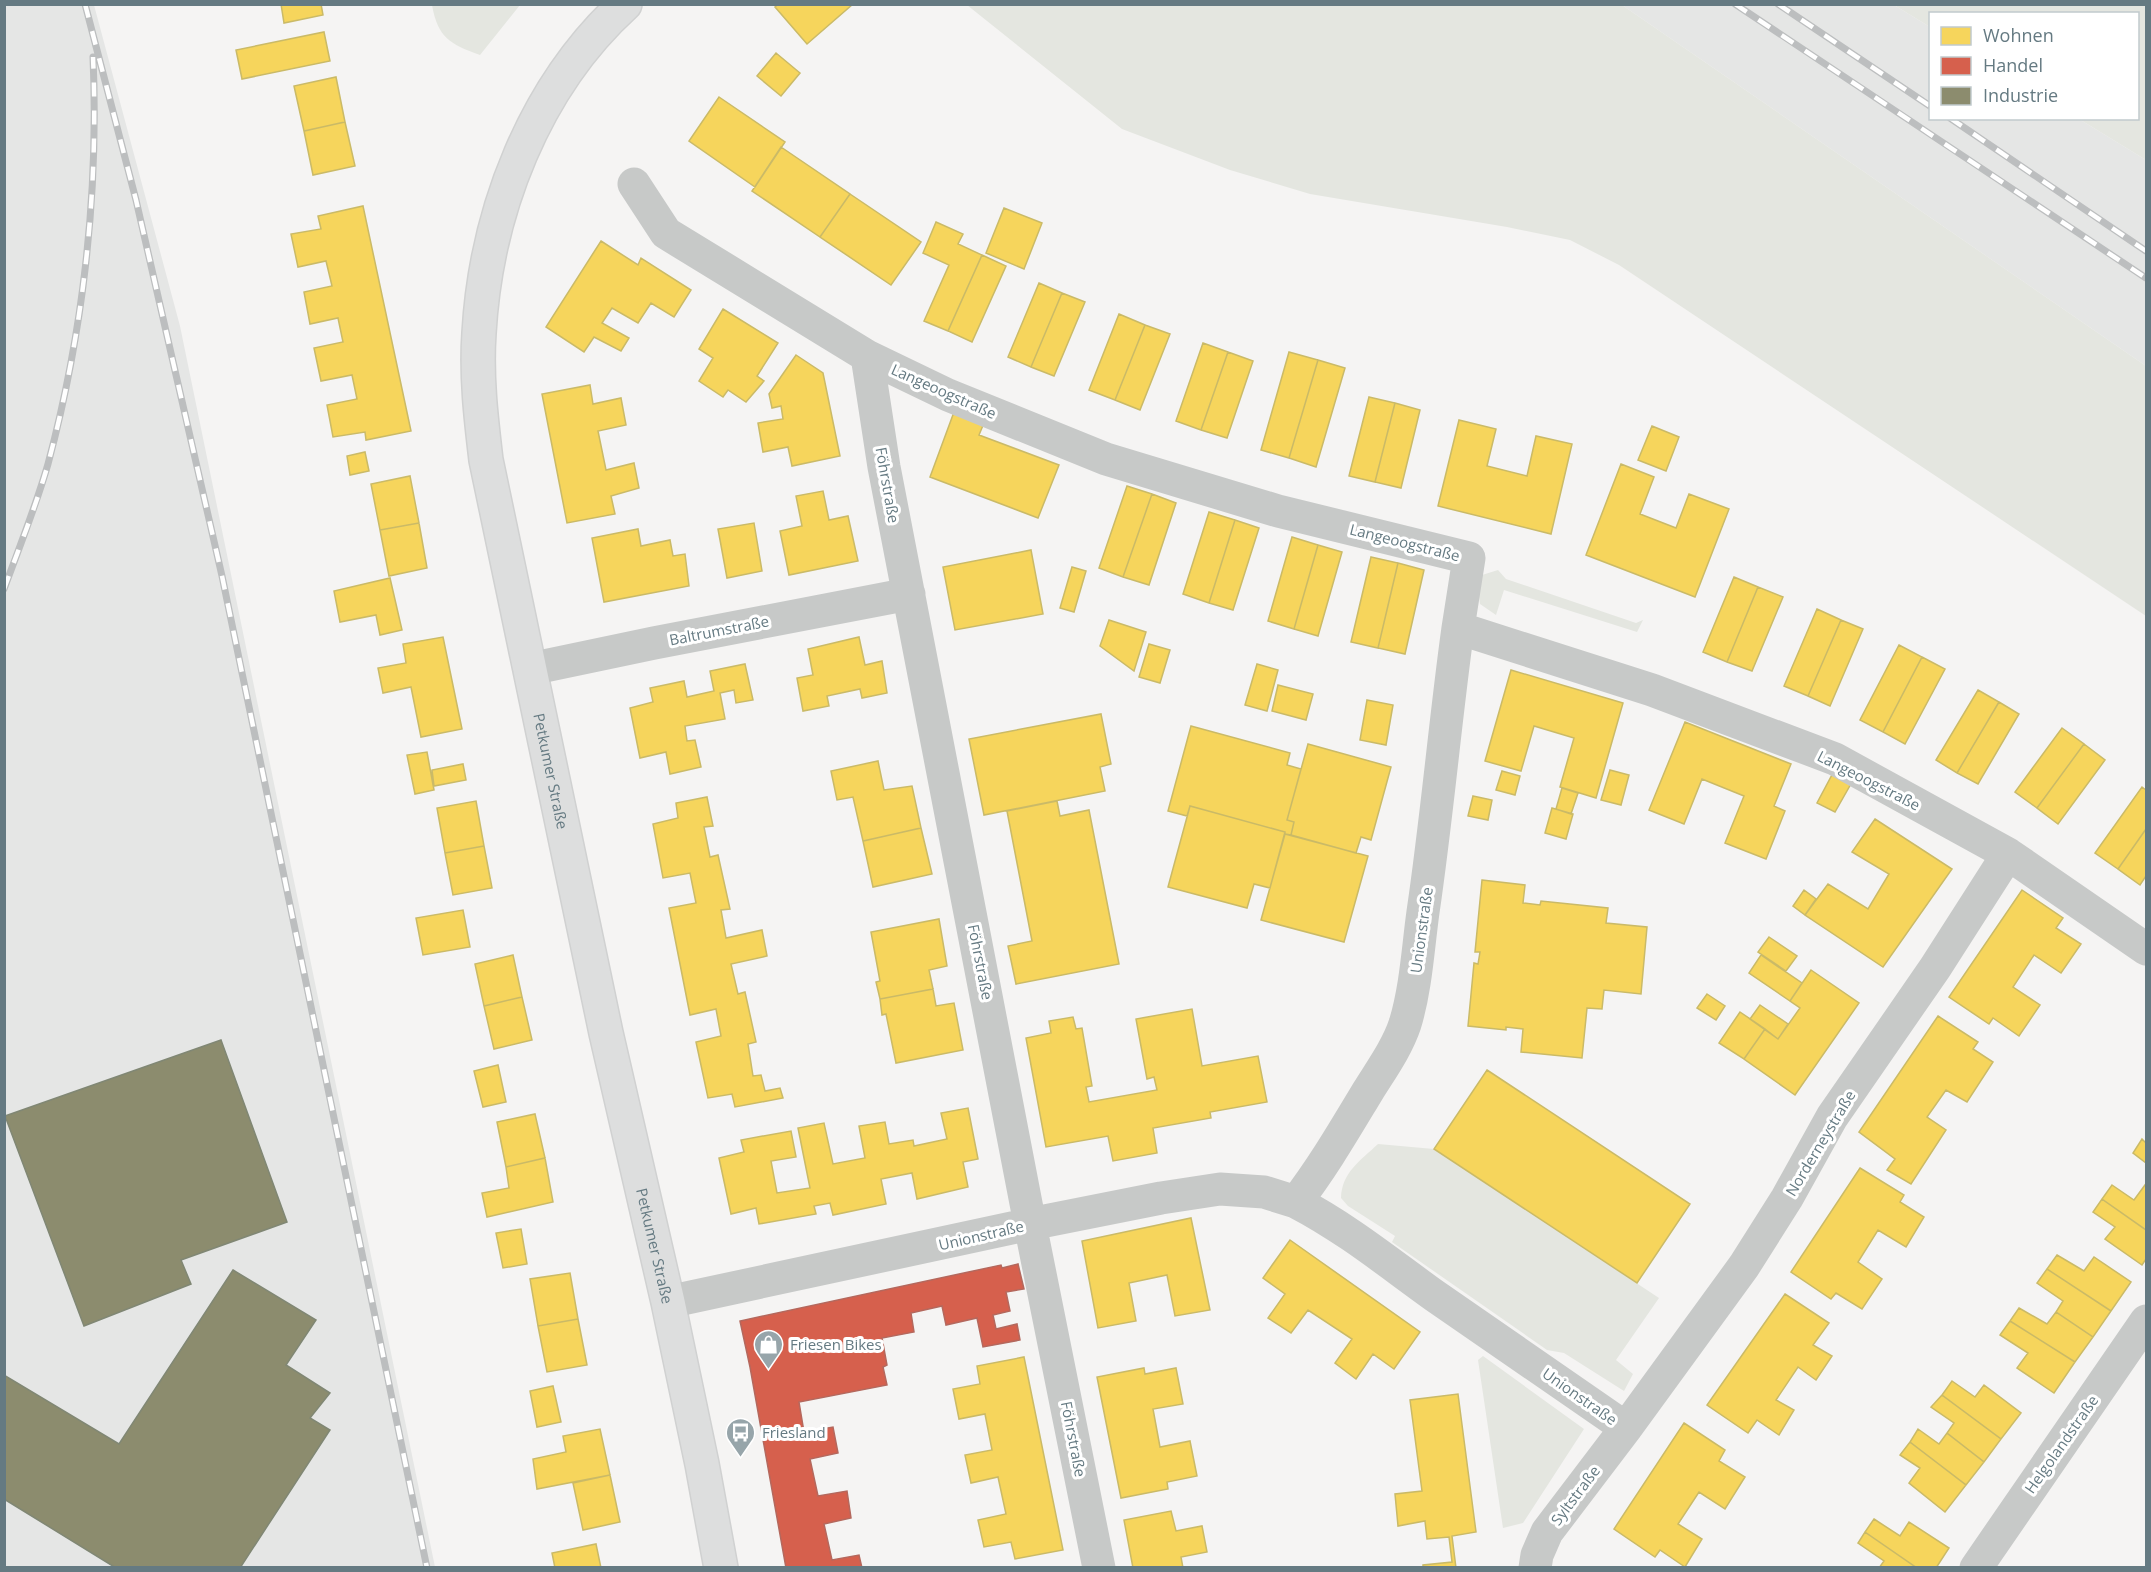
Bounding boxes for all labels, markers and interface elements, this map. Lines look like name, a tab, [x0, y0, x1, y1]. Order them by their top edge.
legend	[1929, 12, 2139, 120]
text: Wohnen	[1983, 23, 2054, 47]
text: Handel	[1983, 53, 2043, 77]
text: Industrie	[1983, 83, 2058, 107]
street label: Langeoogstraße	[888, 359, 1000, 423]
street label: Föhrstraße	[871, 445, 905, 525]
street label: Langeoogstraße	[1348, 519, 1462, 565]
street label: Baltrumstraße	[667, 611, 771, 649]
street label: Petkumer Straße	[529, 711, 573, 831]
street label: Langeoogstraße	[1814, 745, 1924, 815]
street label: Unionstraße	[1405, 886, 1437, 974]
street label: Föhrstraße	[964, 922, 998, 1002]
street label: Norderneystraße	[1781, 1086, 1859, 1200]
street label: Petkumer Straße	[632, 1186, 678, 1306]
street label: Unionstraße	[936, 1215, 1026, 1255]
shop icon: Friesen Bikes	[753, 1328, 785, 1370]
place label: Friesen Bikes	[790, 1334, 882, 1354]
street label: Unionstraße	[1539, 1363, 1621, 1429]
street label: Helgolandstraße	[2020, 1391, 2102, 1497]
street label: Föhrstraße	[1057, 1399, 1091, 1479]
bus stop icon: Friesland	[725, 1416, 757, 1458]
place label: Friesland	[762, 1422, 826, 1442]
street label: Syltstraße	[1546, 1461, 1604, 1529]

